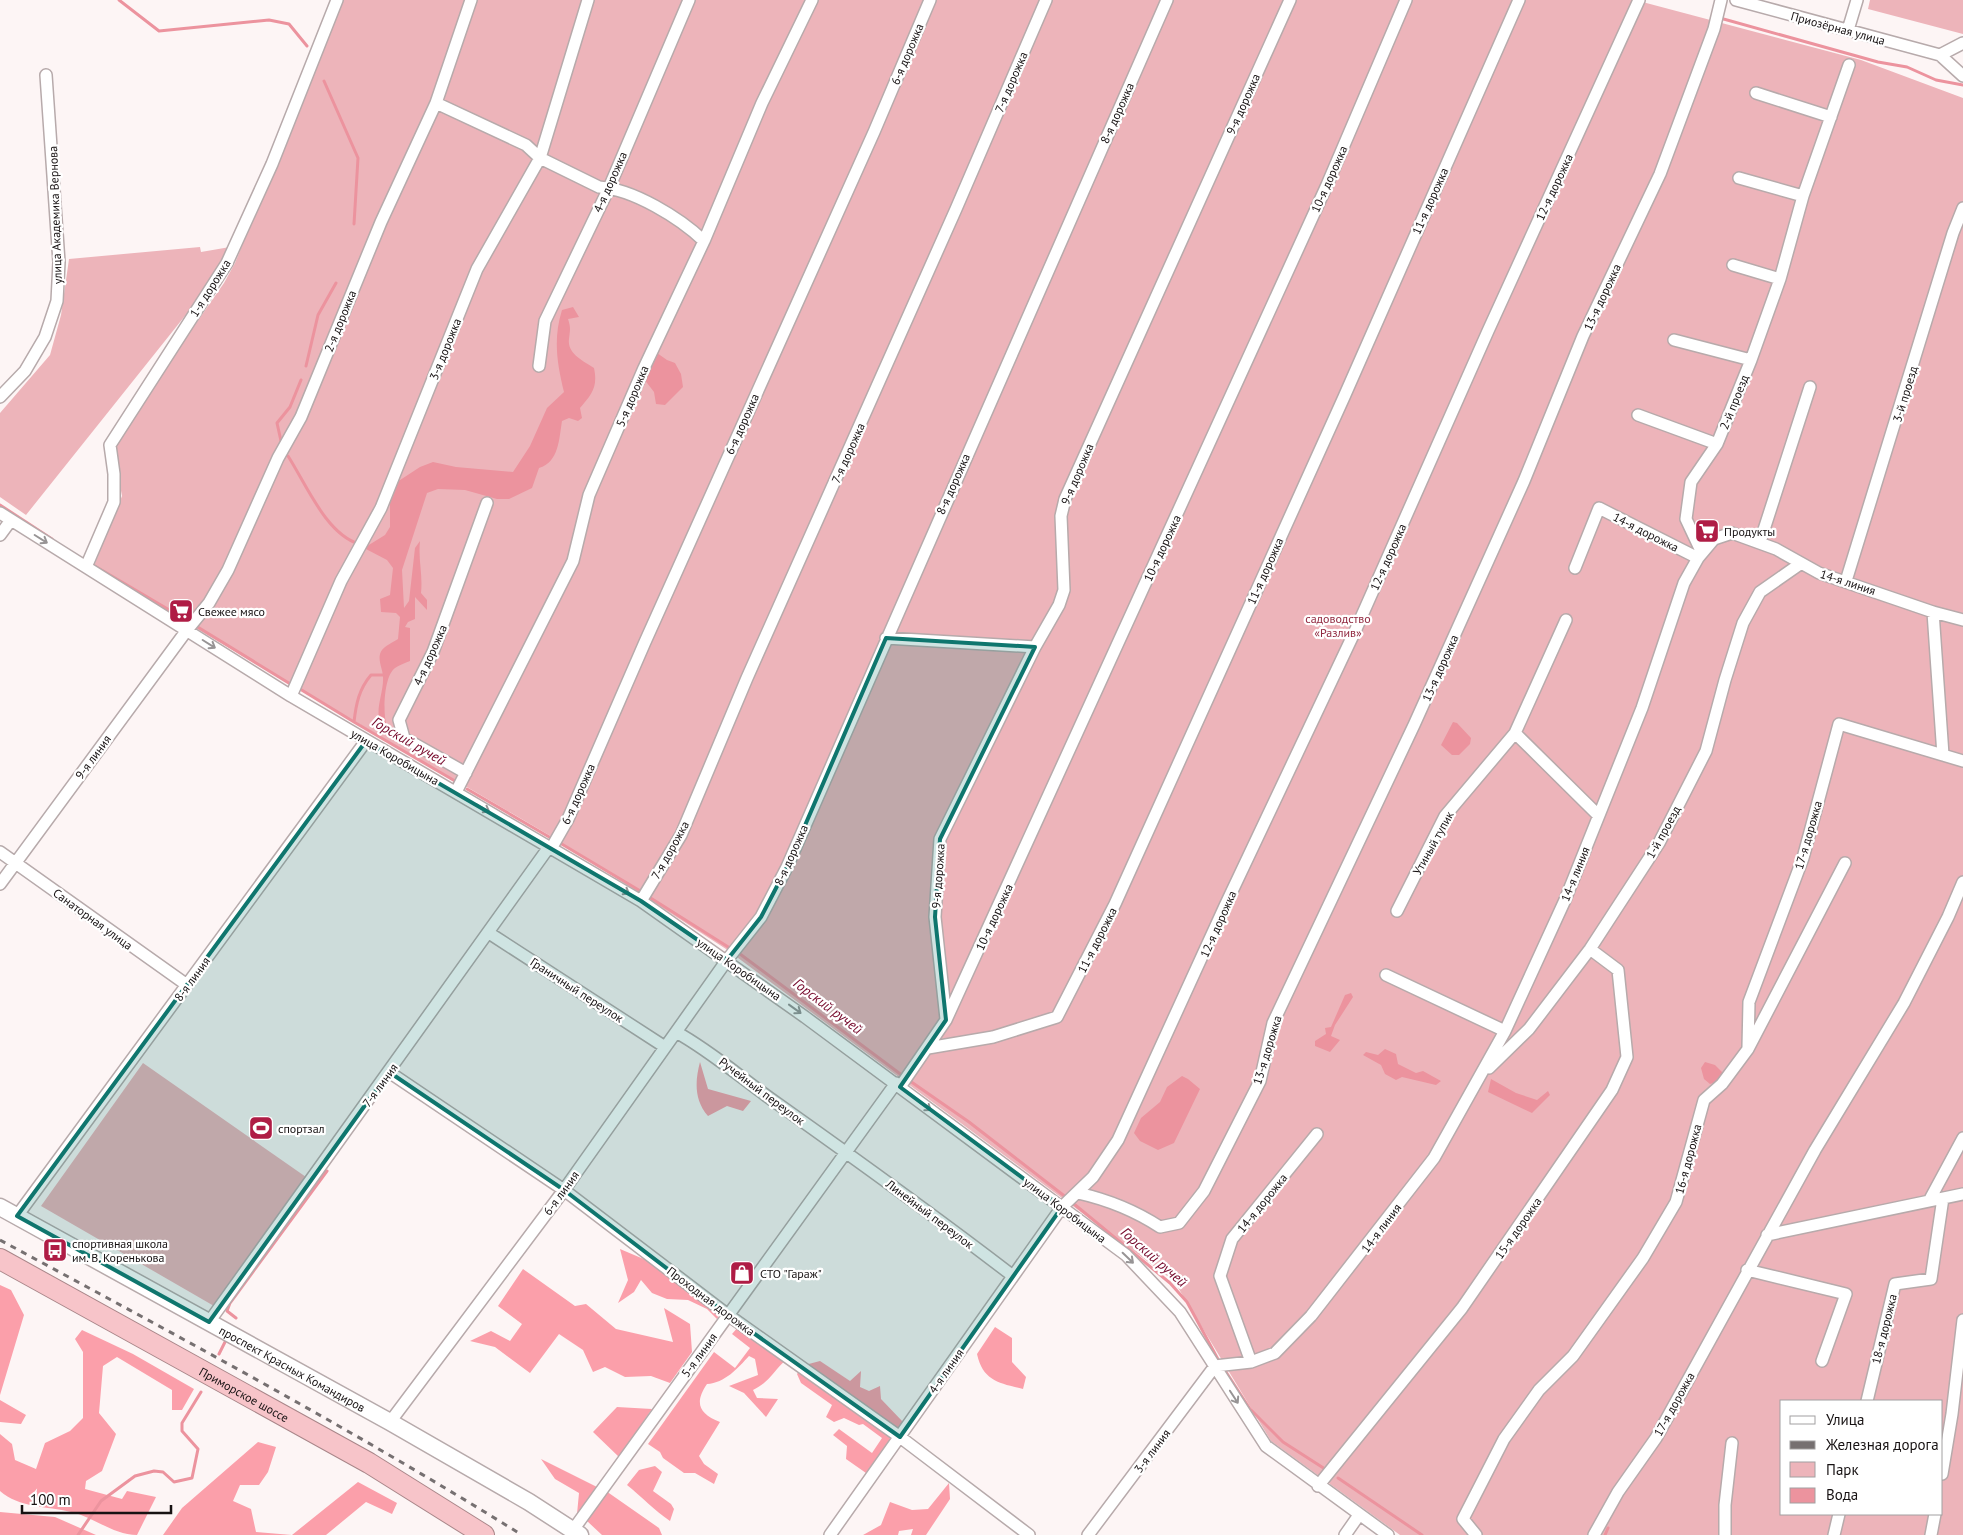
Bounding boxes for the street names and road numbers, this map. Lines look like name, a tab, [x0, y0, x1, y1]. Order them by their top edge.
street label: Приозёрная улица	[1789, 8, 1887, 48]
street label: 6-я дорожка	[887, 21, 927, 87]
street label: 7-я дорожка	[992, 49, 1030, 115]
street label: 9-я дорожка	[1223, 71, 1263, 137]
street label: 8-я дорожка	[1097, 80, 1137, 146]
street label: 10-я дорожка	[1308, 143, 1350, 215]
street label: улица Академика Вернова	[45, 146, 65, 284]
street label: 4-я дорожка	[590, 149, 630, 215]
street label: 12-я дорожка	[1532, 151, 1576, 223]
street label: 11-я дорожка	[1409, 165, 1451, 237]
street label: 1-я дорожка	[186, 256, 234, 320]
street label: 13-я дорожка	[1580, 261, 1624, 333]
street label: 2-я дорожка	[321, 288, 359, 354]
street label: 3-я дорожка	[426, 316, 464, 382]
street label: 5-я дорожка	[612, 363, 652, 429]
street label: 3-й проезд	[1889, 364, 1921, 424]
street label: 2-й проезд	[1716, 372, 1752, 432]
street label: 6-я дорожка	[722, 391, 762, 457]
street label: 7-я дорожка	[828, 421, 868, 485]
street label: 9-я дорожка	[1057, 441, 1097, 507]
street label: 8-я дорожка	[933, 451, 973, 517]
street label: 14-я дорожка	[1611, 509, 1681, 555]
street label: 10-я дорожка	[1140, 512, 1184, 584]
street label: 12-я дорожка	[1367, 521, 1409, 593]
street label: 11-я дорожка	[1244, 535, 1286, 607]
street label: 14-я линия	[1818, 566, 1878, 598]
street label: 4-я дорожка	[410, 622, 450, 688]
street label: 13-я дорожка	[1419, 632, 1461, 704]
street label: улица Коробицына	[348, 726, 442, 788]
street label: 9-я линия	[72, 732, 114, 782]
street label: 6-я дорожка	[558, 761, 598, 827]
street label: 17-я дорожка	[1791, 799, 1825, 871]
street label: 1-й проезд	[1642, 803, 1684, 861]
street label: Утиный тупик	[1409, 808, 1457, 878]
street label: 7-я дорожка	[648, 818, 692, 882]
street label: 8-я дорожка	[771, 822, 811, 888]
street label: 9-я дорожка	[928, 843, 948, 909]
street label: 14-я линия	[1557, 844, 1593, 904]
street label: 10-я дорожка	[972, 881, 1016, 953]
street label: Санаторная улица	[50, 885, 136, 953]
street label: 12-я дорожка	[1197, 888, 1239, 960]
street label: 11-я дорожка	[1074, 905, 1120, 975]
street label: улица Коробицына	[694, 934, 784, 1004]
street label: 8-я линия	[171, 954, 213, 1004]
street label: Граничный переулок	[528, 954, 627, 1026]
street label: 13-я дорожка	[1249, 1013, 1285, 1086]
street label: Ручейный переулок	[716, 1054, 808, 1128]
street label: 7-я линия	[359, 1060, 401, 1110]
street label: 16-я дорожка	[1671, 1122, 1705, 1196]
street label: 6-я линия	[540, 1168, 582, 1218]
street label: 14-я дорожка	[1234, 1170, 1290, 1236]
street label: улица Коробицына	[1021, 1174, 1109, 1246]
street label: Линейный переулок	[882, 1176, 977, 1252]
street label: 15-я дорожка	[1491, 1194, 1545, 1262]
street label: 14-я линия	[1358, 1200, 1404, 1256]
street label: Проходная дорожка	[664, 1263, 758, 1339]
street label: 18-я дорожка	[1868, 1292, 1900, 1366]
street label: проспект Красных Командиров	[217, 1322, 368, 1415]
street label: 5-я линия	[678, 1330, 720, 1380]
street label: 4-я линия	[925, 1346, 967, 1396]
street label: Приморское шоссе	[197, 1363, 292, 1425]
street label: 17-я дорожка	[1650, 1369, 1698, 1439]
street label: 3-я линия	[1131, 1426, 1173, 1476]

